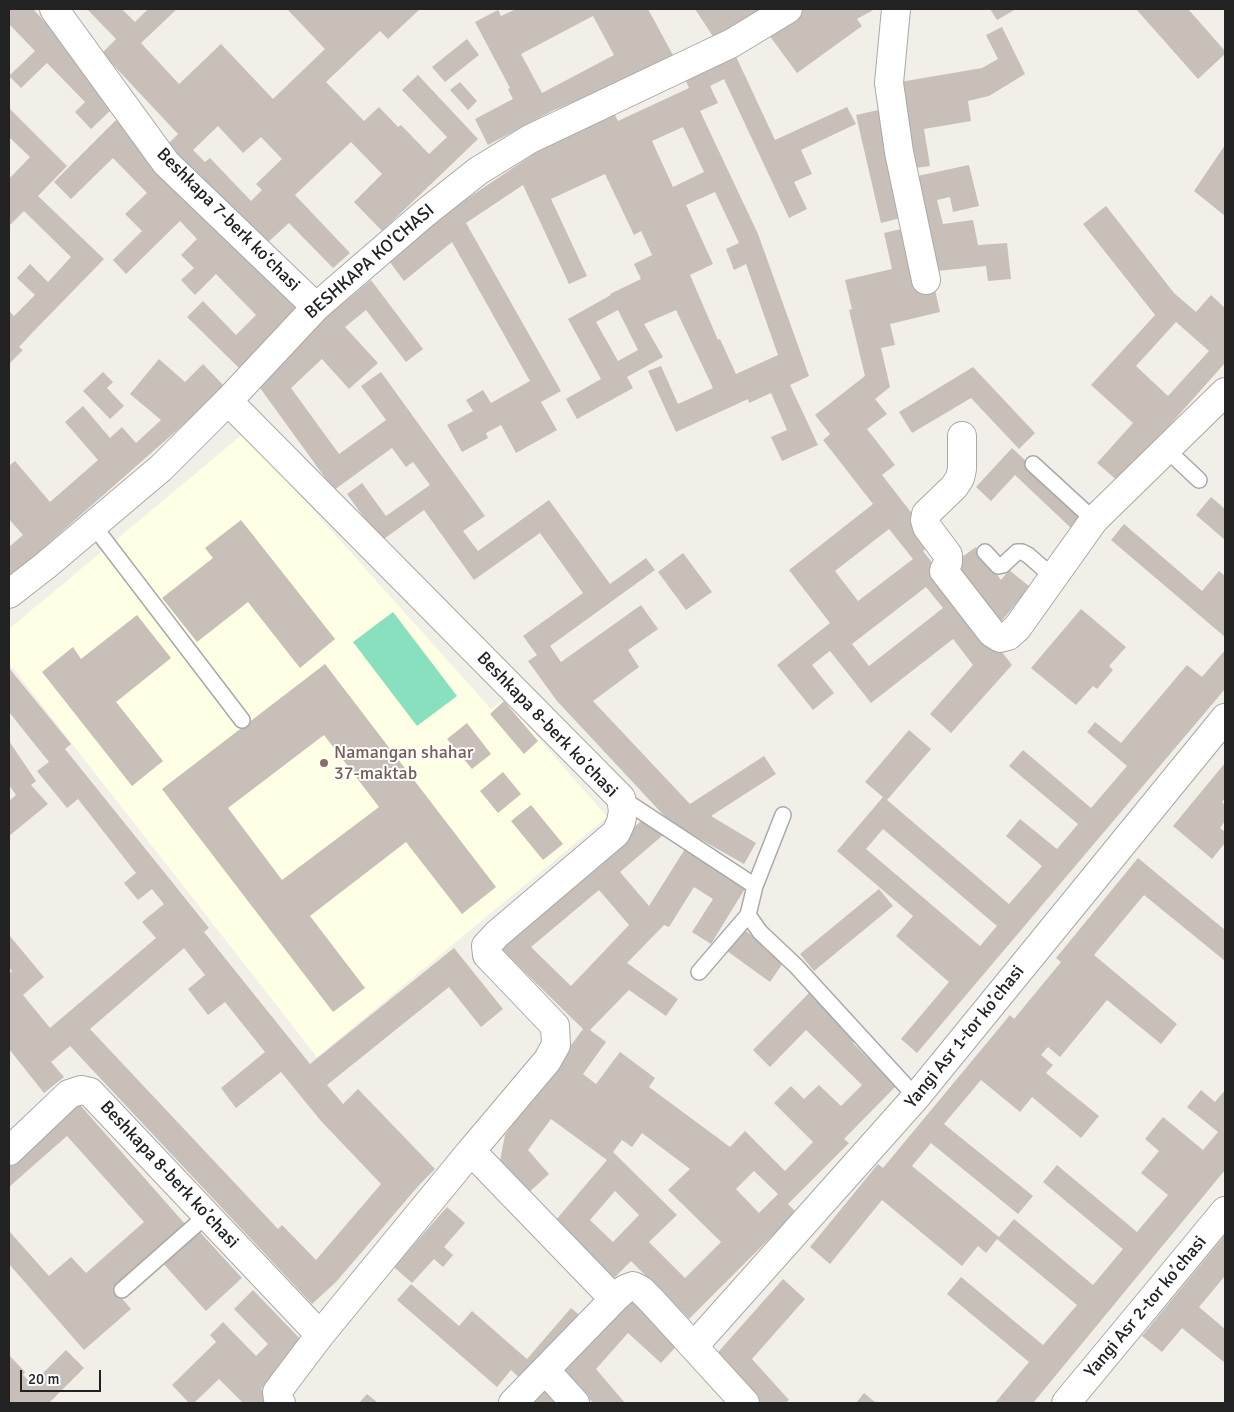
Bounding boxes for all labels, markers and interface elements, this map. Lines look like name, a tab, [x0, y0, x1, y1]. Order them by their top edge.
street label: Beshkapa 7-berk koʻchasi	[152, 144, 304, 296]
street label: BESHKAPA KO'CHASI	[301, 200, 439, 324]
street label: Beshkapa 8-berk koʼchasi	[472, 648, 622, 802]
place label: Namangan shahar 37-maktab	[334, 742, 473, 784]
marker: Namangan shahar 37-maktab	[318, 757, 330, 769]
street label: Yangi Asr 1-tor koʼchasi	[901, 961, 1029, 1113]
street label: Beshkapa 8-berk koʼchasi	[95, 1097, 243, 1253]
street label: Yangi Asr 2-tor koʼchasi	[1080, 1232, 1212, 1382]
scale bar	[22, 1360, 104, 1392]
text: 20 m	[28, 1370, 59, 1388]

